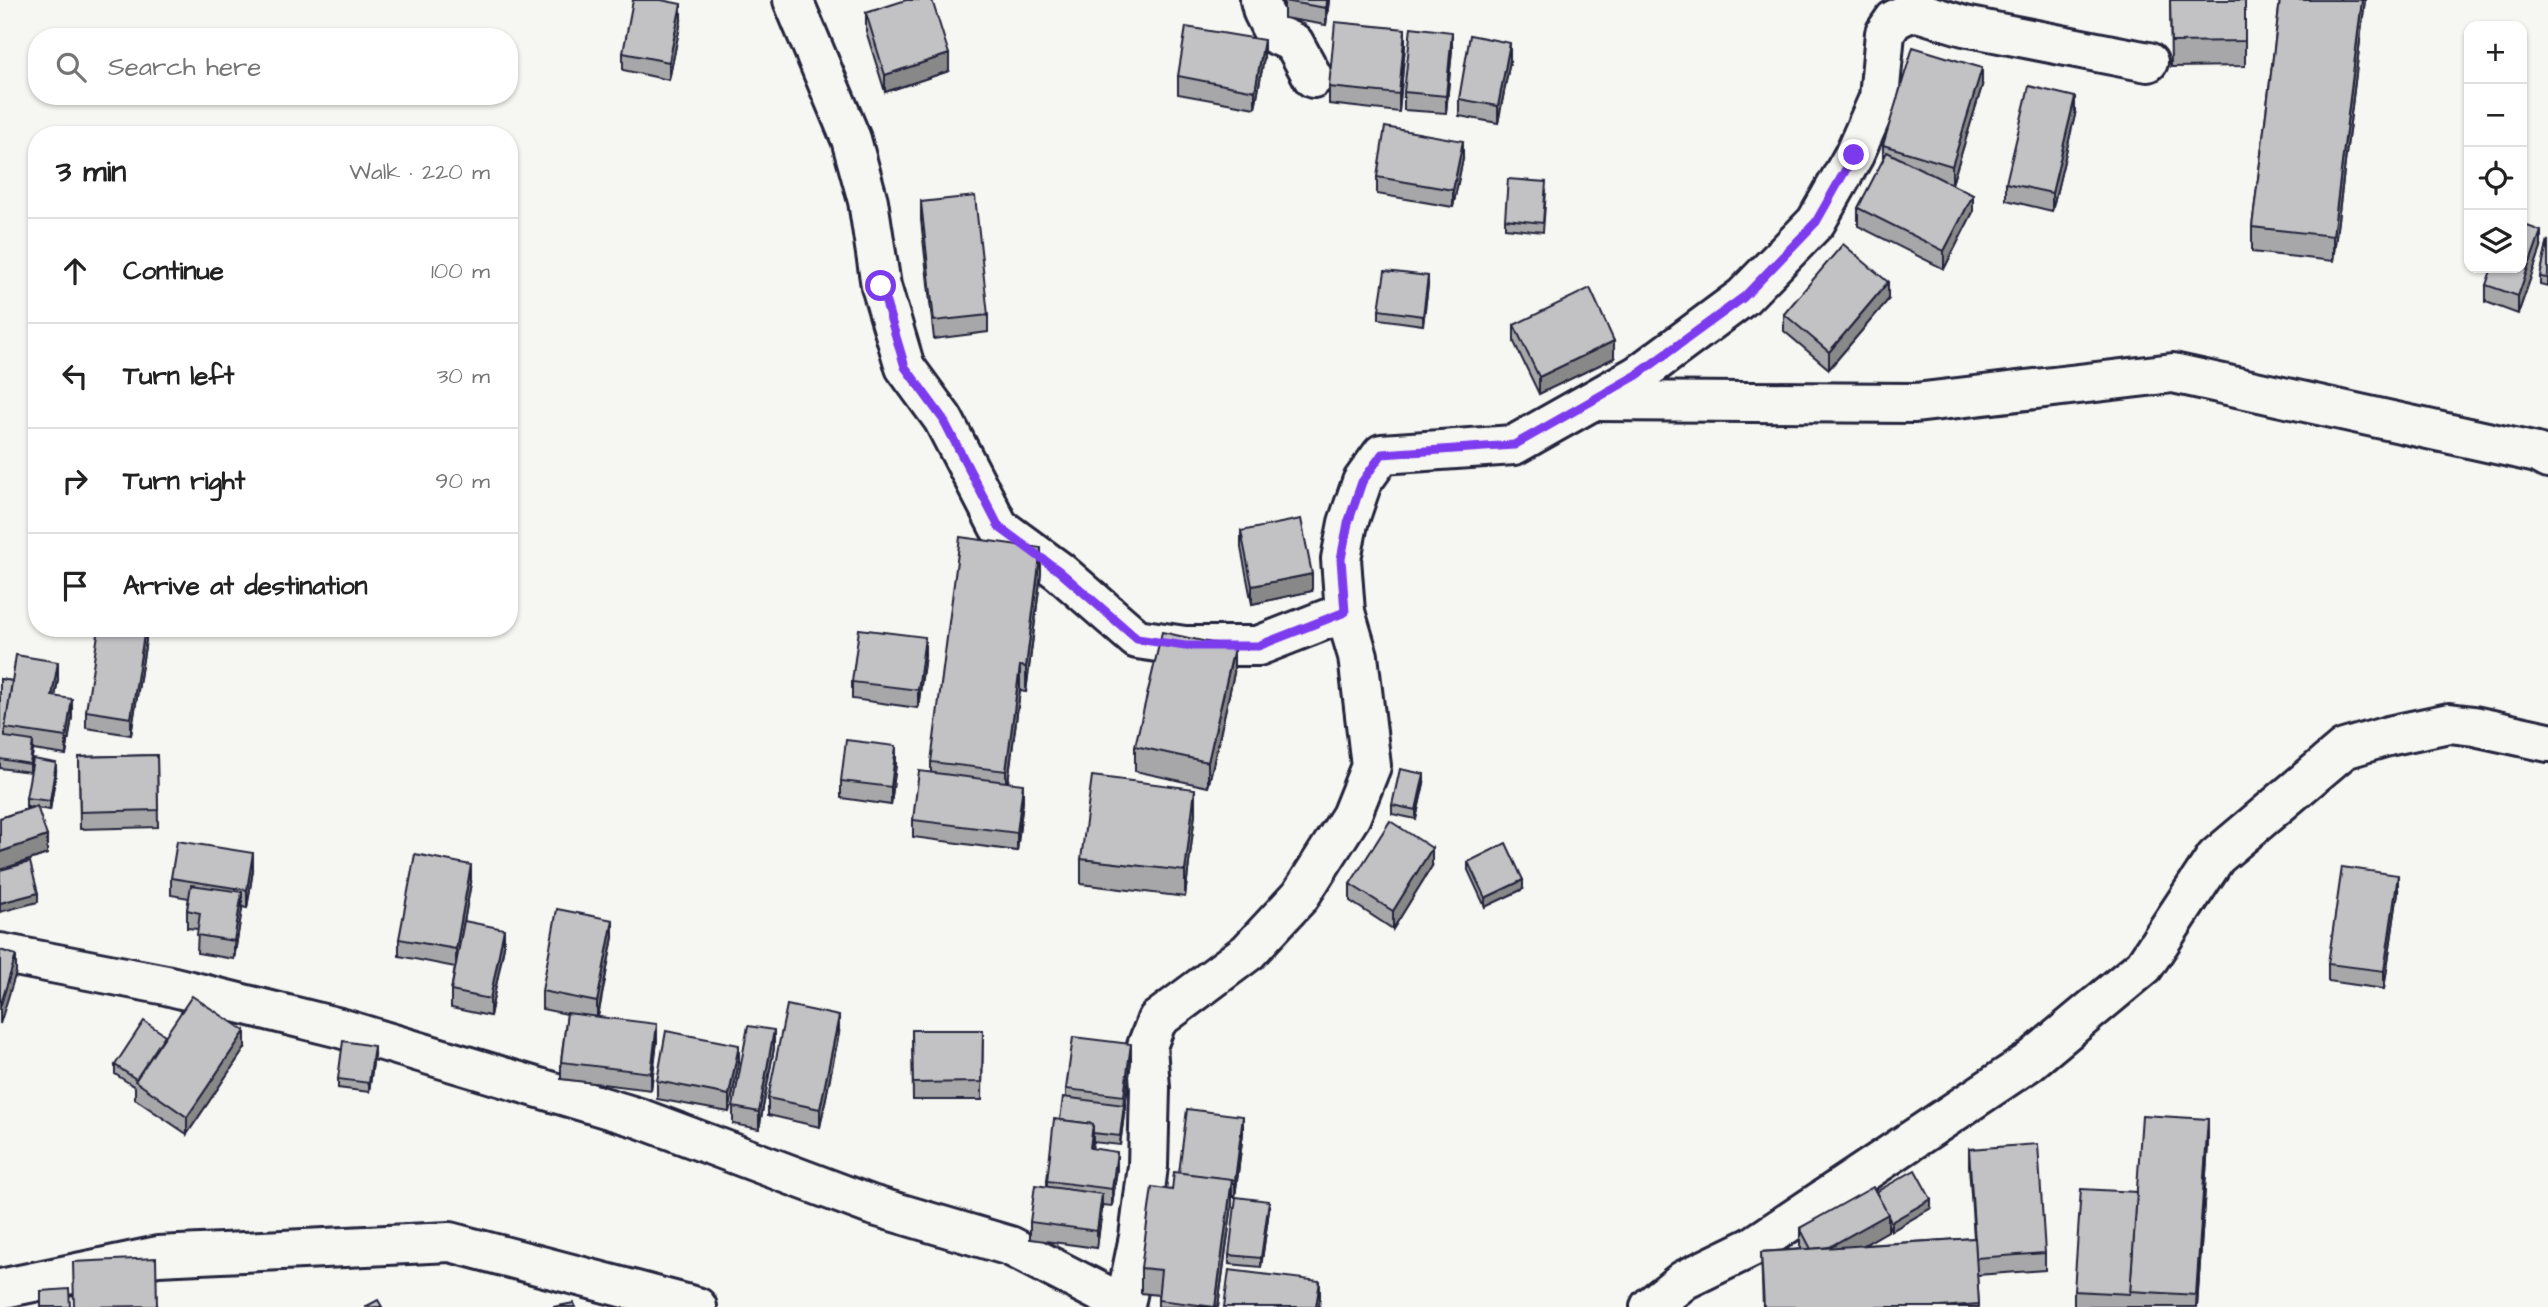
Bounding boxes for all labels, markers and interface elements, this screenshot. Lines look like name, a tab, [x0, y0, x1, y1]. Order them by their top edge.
map controls	[2464, 21, 2527, 273]
button: +	[2464, 21, 2527, 84]
search box	[28, 28, 518, 105]
icon: search	[52, 48, 90, 86]
text: Search here	[108, 49, 261, 85]
button: −	[2464, 84, 2527, 147]
route end	[1838, 139, 1869, 170]
button: locate	[2464, 147, 2527, 210]
text: 3 min	[56, 151, 126, 193]
text: Walk · 220 m	[349, 156, 490, 188]
button: layers	[2464, 210, 2527, 273]
icon: ahead	[56, 252, 94, 290]
text: Continue	[123, 253, 224, 289]
text: 100 m	[431, 255, 490, 287]
route start	[865, 270, 896, 301]
icon: left	[56, 357, 94, 395]
text: Turn left	[123, 358, 234, 394]
text: 30 m	[437, 360, 490, 392]
icon: right	[56, 462, 94, 500]
text: Turn right	[123, 463, 245, 499]
text: 90 m	[435, 465, 490, 497]
icon: arrive	[56, 567, 94, 605]
text: Arrive at destination	[123, 568, 368, 604]

